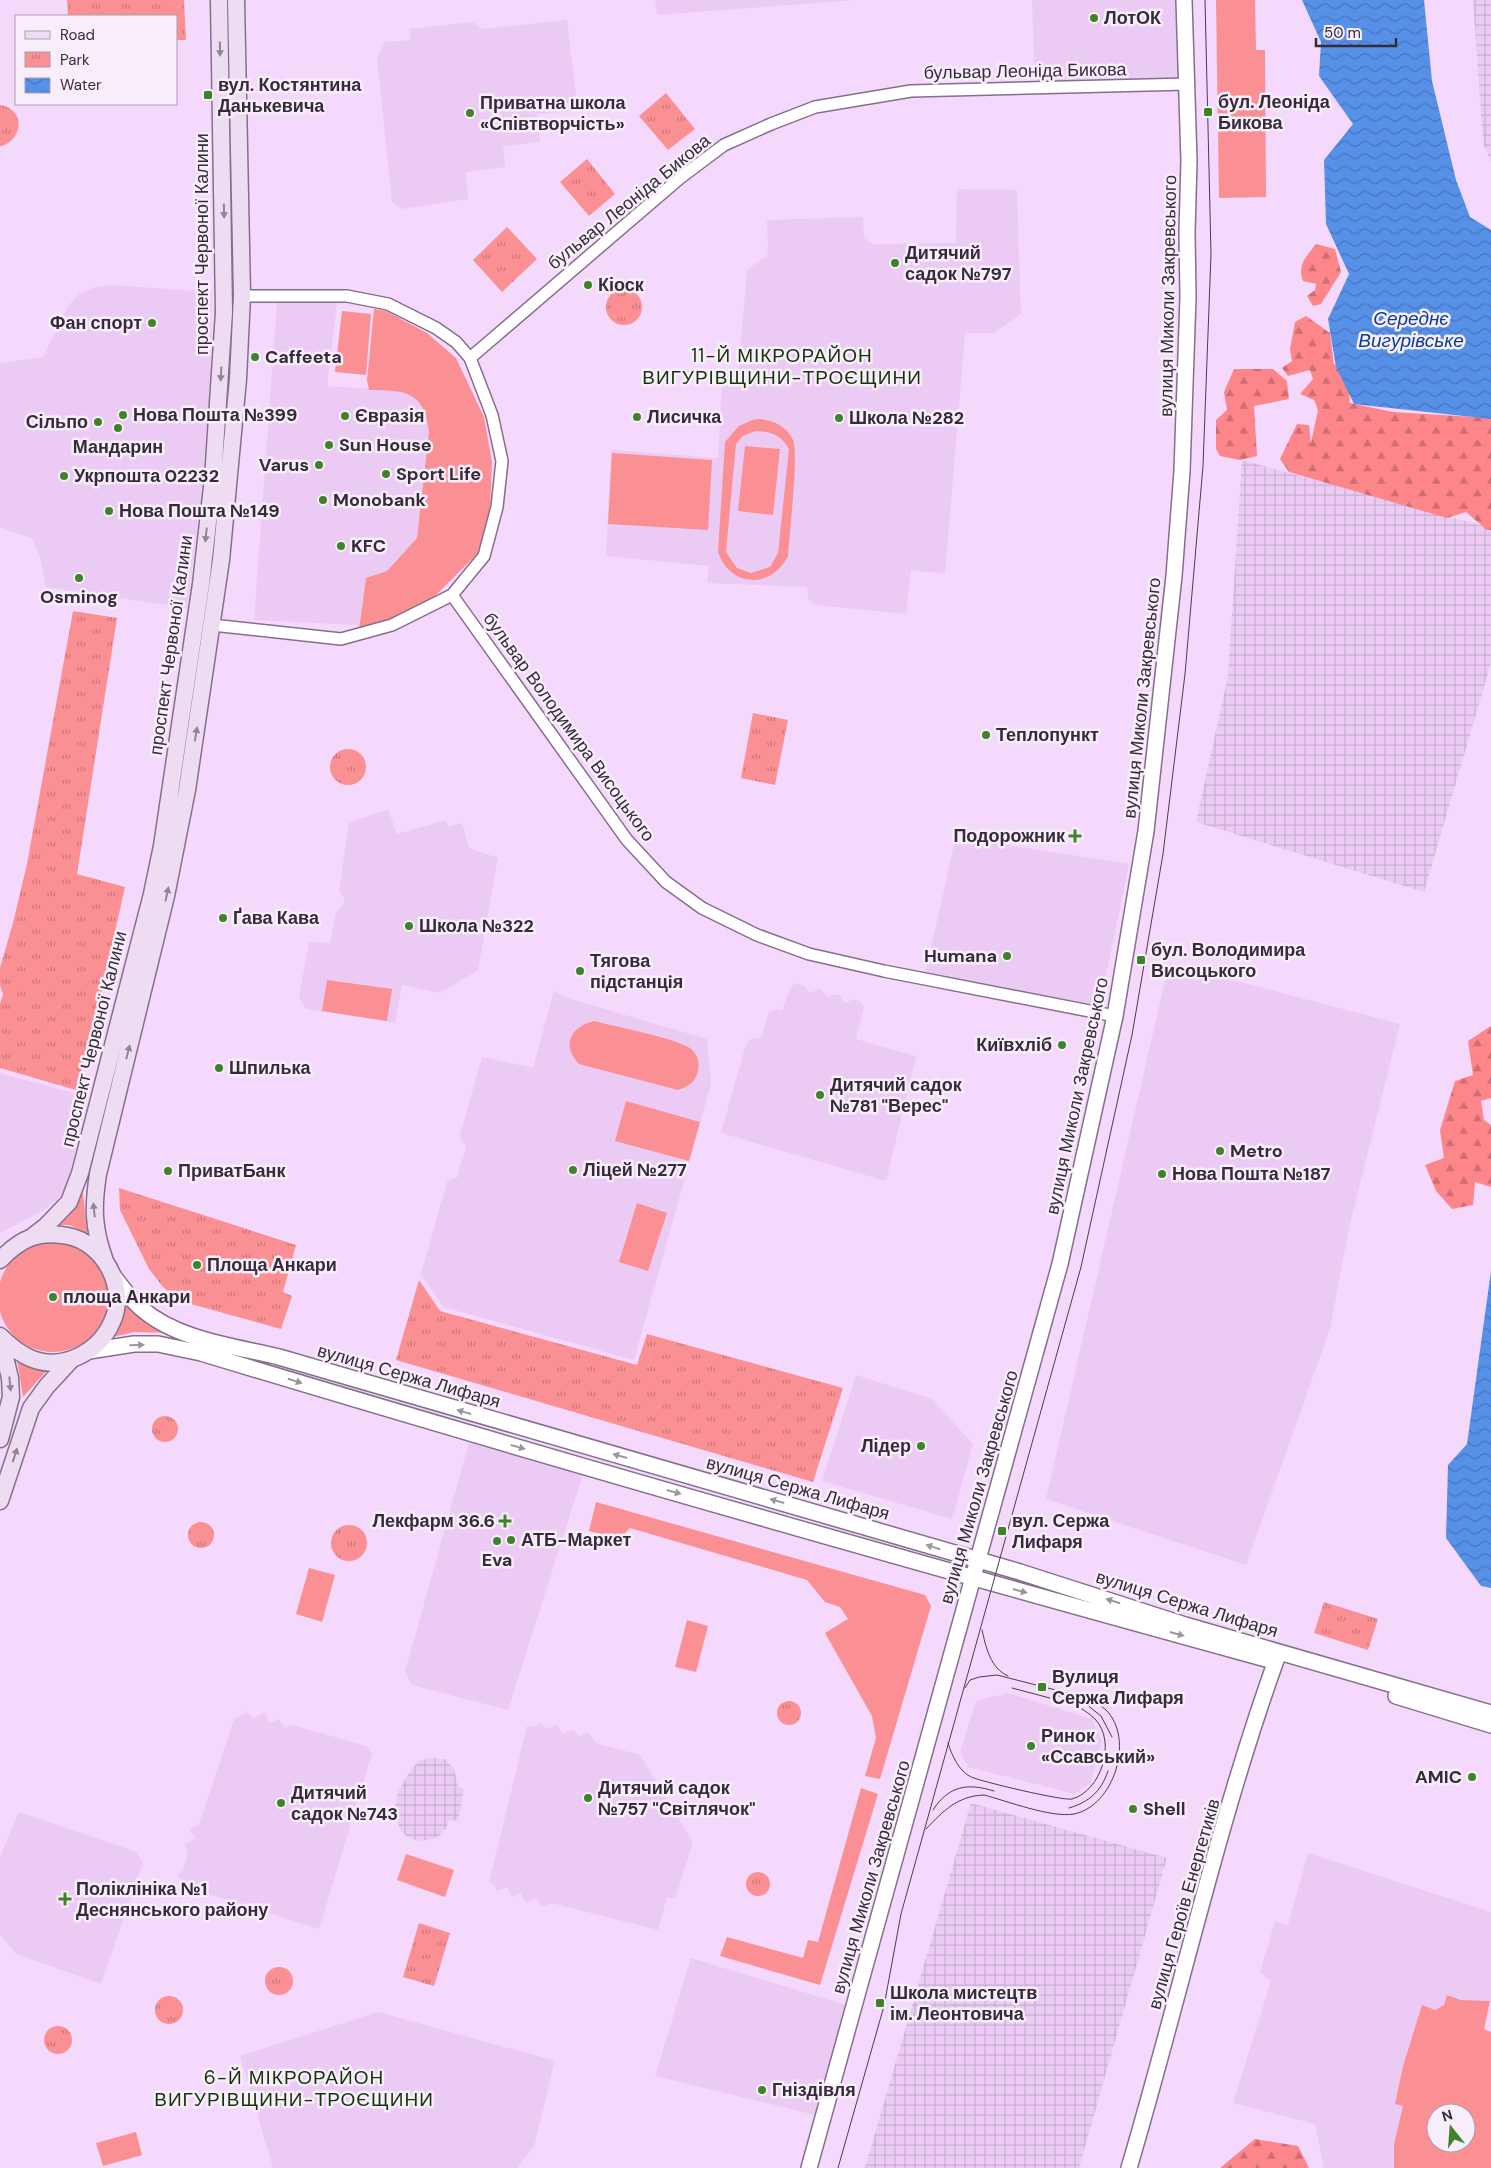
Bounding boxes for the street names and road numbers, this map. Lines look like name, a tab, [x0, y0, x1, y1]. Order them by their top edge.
street label: бульвар Леоніда Бикова	[923, 57, 1128, 85]
street label: бульвар Леоніда Бикова	[543, 128, 716, 275]
street label: проспект Червоної Калини	[190, 133, 214, 355]
street label: вулиця Миколи Закревського	[1154, 175, 1182, 417]
street label: проспект Червоної Калини	[144, 533, 198, 757]
street label: вулиця Миколи Закревського	[1117, 576, 1167, 820]
street label: бульвар Володимира Висоцького	[478, 608, 660, 846]
street label: проспект Червоної Калини	[56, 928, 132, 1150]
street label: вулиця Миколи Закревського	[1040, 975, 1114, 1217]
street label: вулиця Сержа Лифаря	[315, 1338, 503, 1414]
street label: вулиця Миколи Закревського	[934, 1367, 1024, 1607]
street label: вулиця Сержа Лифаря	[704, 1450, 892, 1526]
street label: вулиця Сержа Лифаря	[1093, 1565, 1281, 1643]
street label: вулиця Миколи Закревського	[826, 1757, 916, 1997]
street label: вулиця Героїв Енергетиків	[1142, 1796, 1226, 2012]

